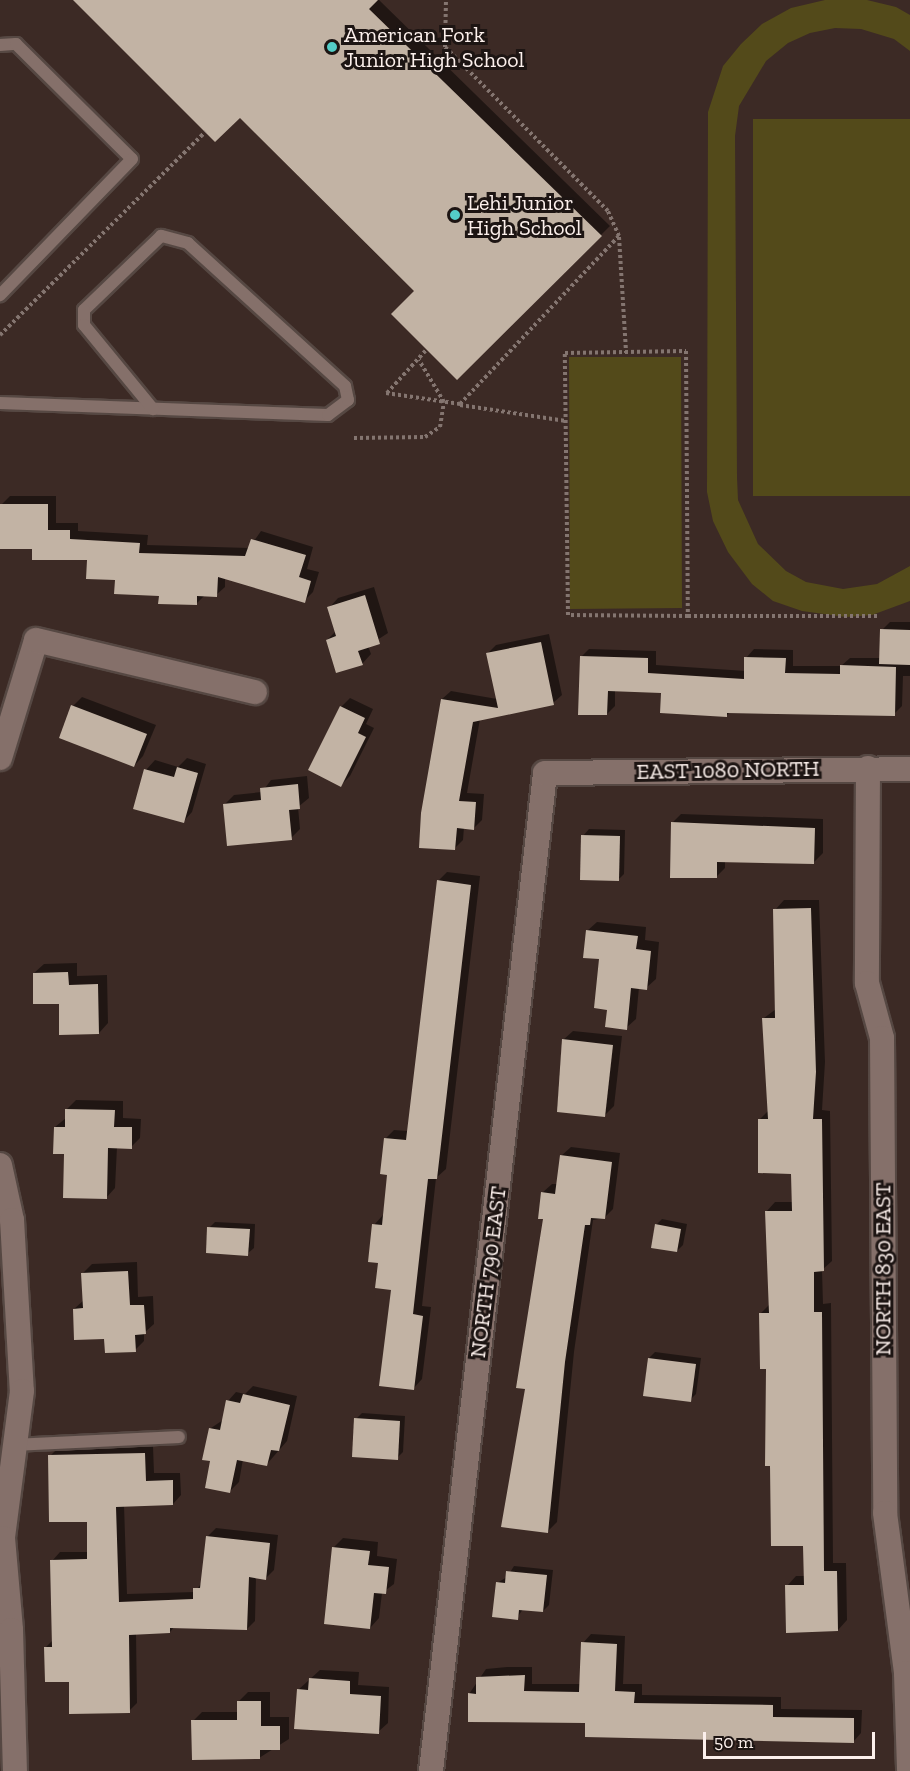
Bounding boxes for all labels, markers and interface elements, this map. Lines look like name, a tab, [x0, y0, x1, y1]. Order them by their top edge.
place label: American Fork Junior High School	[344, 21, 525, 72]
marker: American Fork Junior High School	[325, 40, 339, 54]
place label: Lehi Junior High School	[467, 189, 582, 240]
marker: Lehi Junior High School	[448, 208, 462, 222]
street label: EAST 1080 NORTH	[636, 755, 820, 785]
street label: NORTH 830 EAST	[870, 1182, 896, 1356]
street label: NORTH 790 EAST	[464, 1185, 512, 1359]
scale bar	[706, 1720, 878, 1758]
text: 50 m	[714, 1731, 753, 1753]

